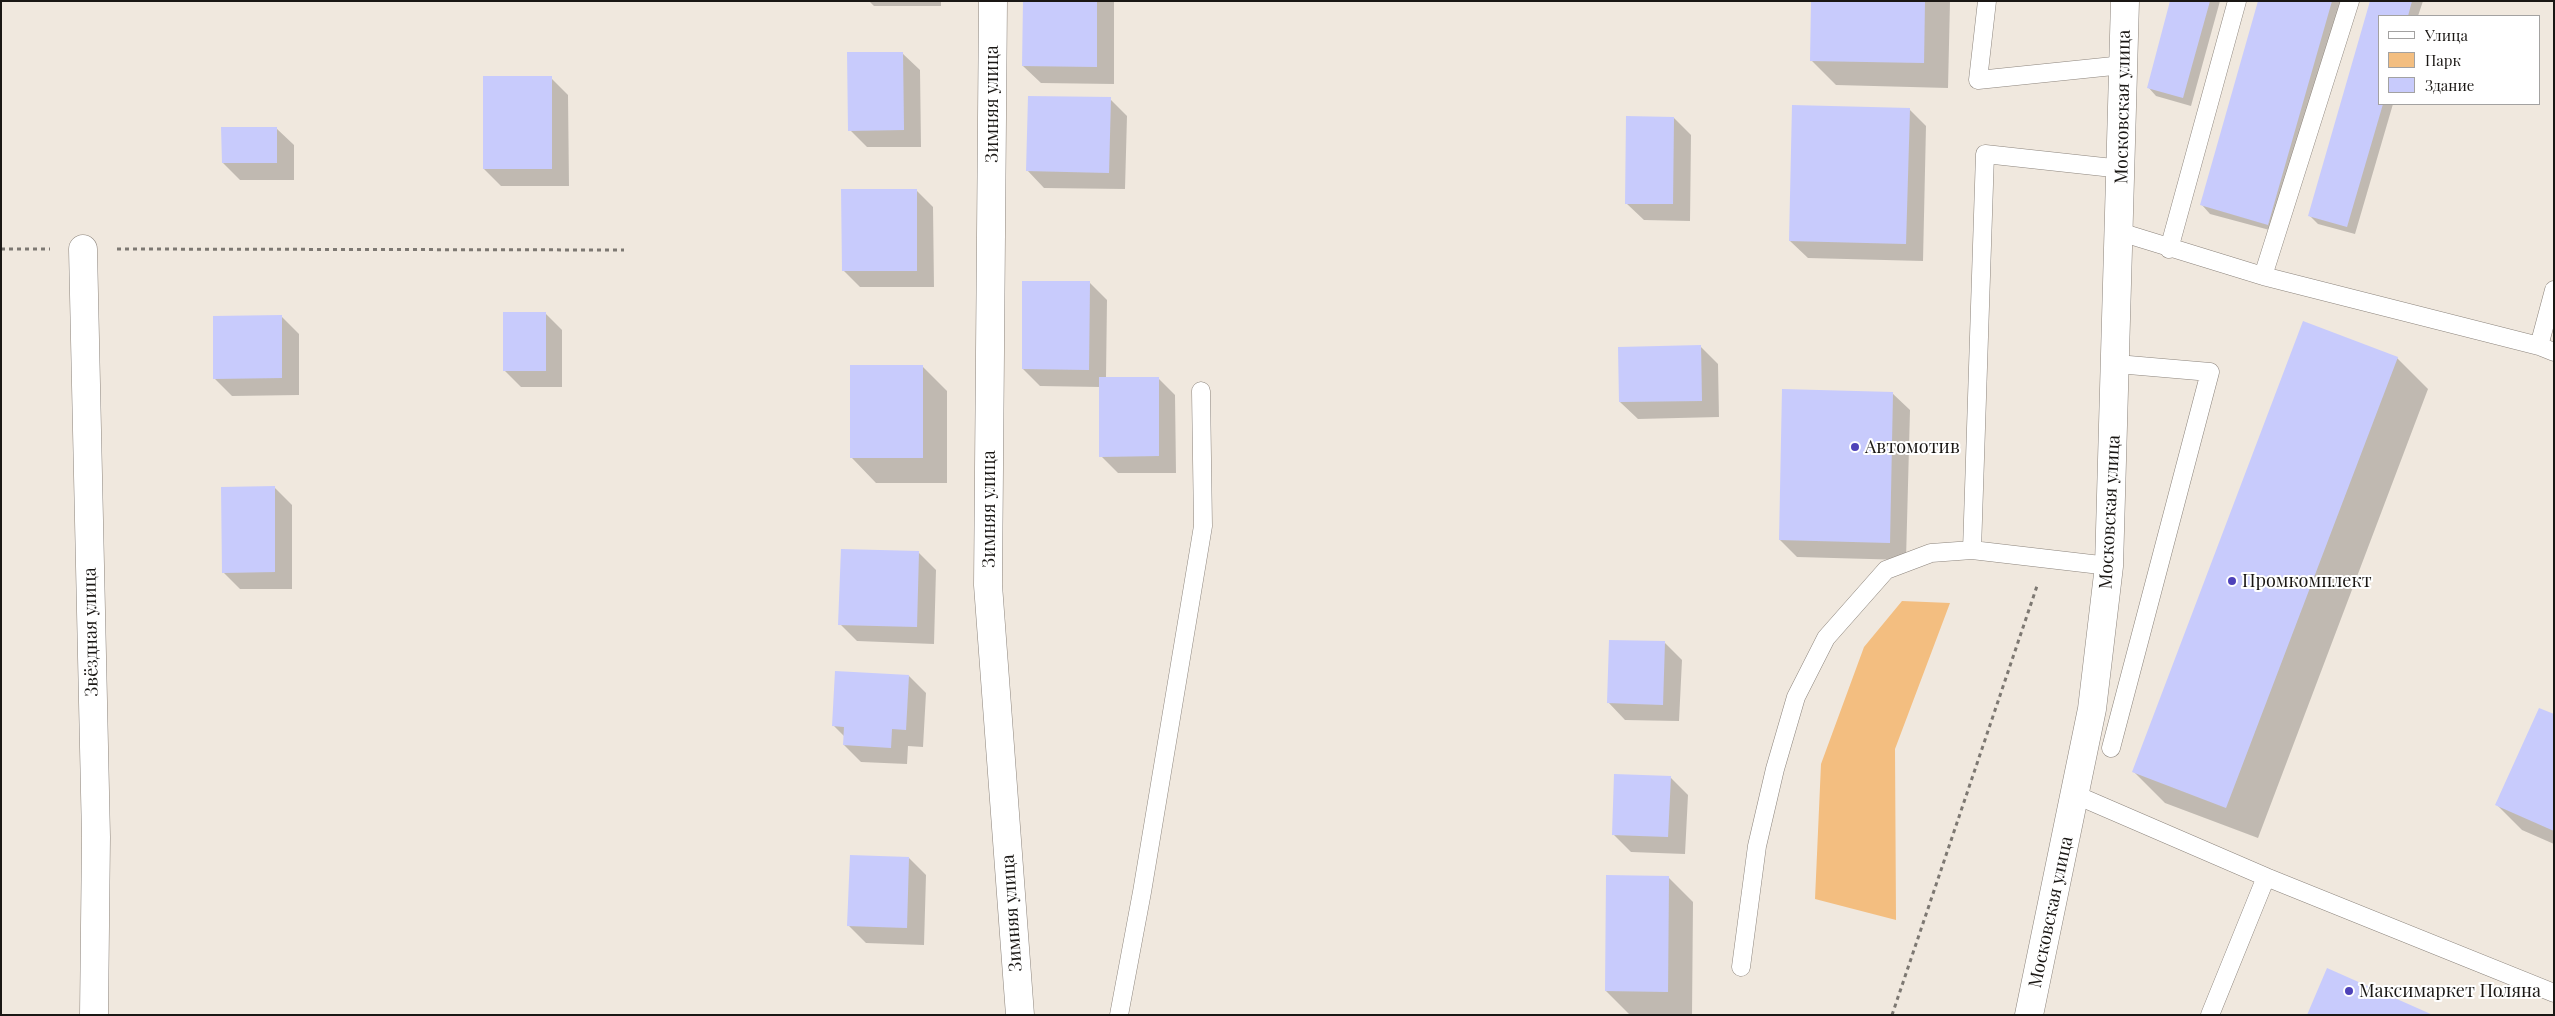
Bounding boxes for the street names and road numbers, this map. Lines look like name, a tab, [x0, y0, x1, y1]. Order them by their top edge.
street label: Московская улица	[2111, 30, 2135, 184]
street label: Зимняя улица	[981, 45, 1003, 163]
street label: Московская улица	[2095, 434, 2125, 590]
street label: Зимняя улица	[978, 450, 1000, 568]
street label: Звёздная улица	[79, 567, 103, 697]
street label: Московская улица	[2024, 834, 2078, 990]
street label: Зимняя улица	[997, 854, 1027, 972]

